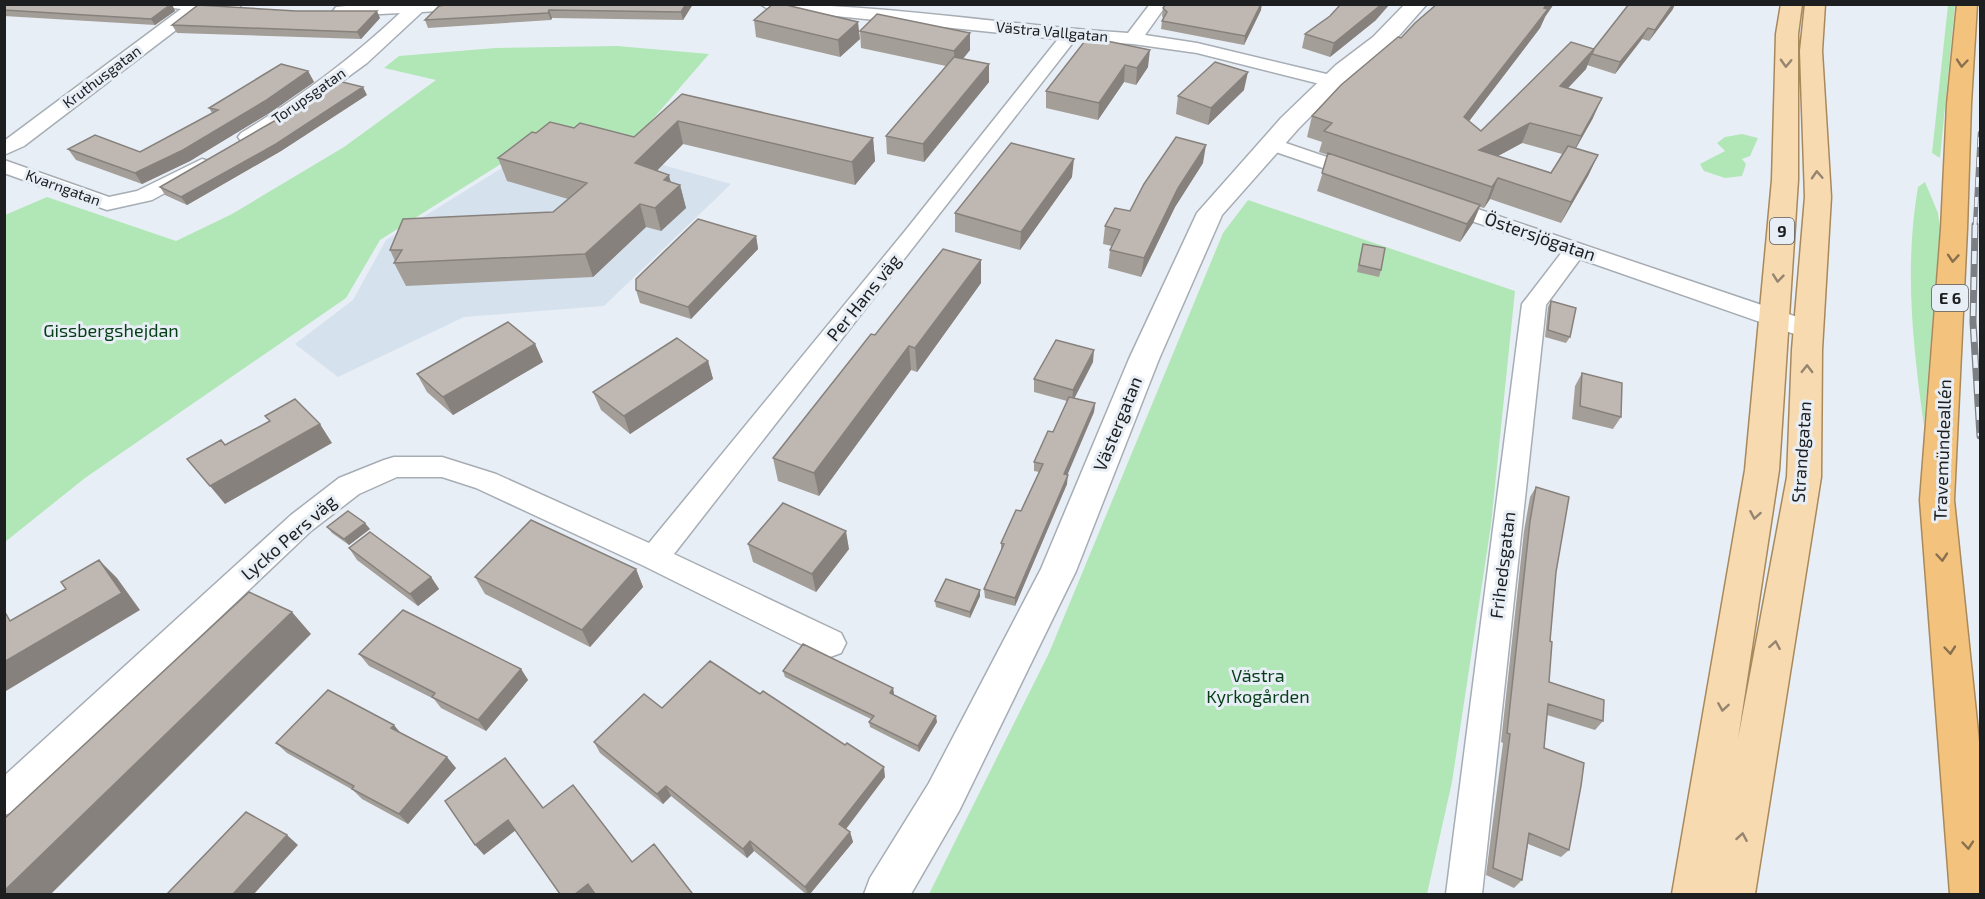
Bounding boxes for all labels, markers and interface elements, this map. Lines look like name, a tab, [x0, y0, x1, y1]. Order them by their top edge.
street label: Västra Vallgatan	[995, 17, 1109, 45]
street label: Kruthusgatan	[59, 41, 144, 111]
one-way arrow	[1780, 58, 1792, 67]
one-way arrow	[1956, 58, 1969, 67]
street label: Torupsgatan	[268, 63, 349, 127]
street label: Kvarngatan	[23, 165, 103, 209]
one-way arrow	[1810, 170, 1823, 179]
street label: Östersjögatan	[1482, 207, 1599, 265]
road number: 9	[1770, 218, 1794, 244]
street label: Per Hans väg	[821, 249, 905, 345]
one-way arrow	[1946, 253, 1959, 262]
one-way arrow	[1772, 274, 1785, 283]
road number: E 6	[1932, 285, 1968, 311]
park label: Gissbergshejdan	[43, 319, 179, 341]
one-way arrow	[1801, 365, 1813, 374]
street label: Västergatan	[1088, 373, 1146, 474]
street label: Travemündeallén	[1929, 379, 1955, 521]
street label: Strandgatan	[1786, 400, 1816, 503]
street label: Lycko Pers väg	[236, 490, 340, 585]
street label: Frihedsgatan	[1485, 510, 1519, 620]
one-way arrow	[1749, 510, 1761, 520]
one-way arrow	[1935, 552, 1948, 561]
one-way arrow	[1768, 640, 1781, 650]
one-way arrow	[1943, 646, 1956, 655]
park label: Västra Kyrkogården	[1206, 664, 1310, 707]
one-way arrow	[1717, 703, 1729, 712]
one-way arrow	[1735, 832, 1748, 842]
one-way arrow	[1961, 840, 1974, 849]

